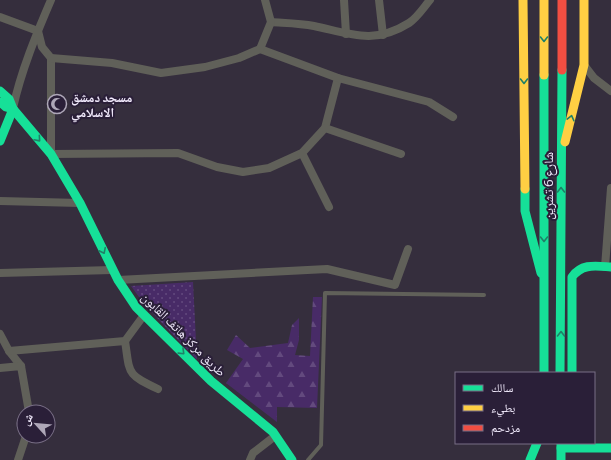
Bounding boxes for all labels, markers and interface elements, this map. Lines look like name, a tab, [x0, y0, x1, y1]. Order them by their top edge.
one-way arrow	[540, 36, 548, 42]
one-way arrow	[520, 78, 528, 84]
place label: مسجد دمشق الاسلامي	[71, 90, 132, 123]
mosque icon: مسجد دمشق الاسلامي	[46, 93, 68, 115]
one-way arrow	[566, 115, 575, 122]
one-way arrow	[33, 134, 40, 141]
street label: شارع 6 تشرين	[541, 152, 558, 220]
one-way arrow	[557, 187, 565, 193]
one-way arrow	[540, 236, 548, 242]
one-way arrow	[98, 246, 106, 254]
street label: طريق مركز هاتف القابون	[138, 289, 229, 380]
one-way arrow	[556, 331, 565, 337]
one-way arrow	[177, 347, 185, 355]
legend	[455, 372, 595, 444]
text: سالك	[491, 381, 513, 395]
text: بطيء	[491, 401, 515, 418]
north arrow	[16, 404, 56, 444]
text: ش	[19, 411, 37, 428]
text: مزدحم	[491, 421, 520, 436]

